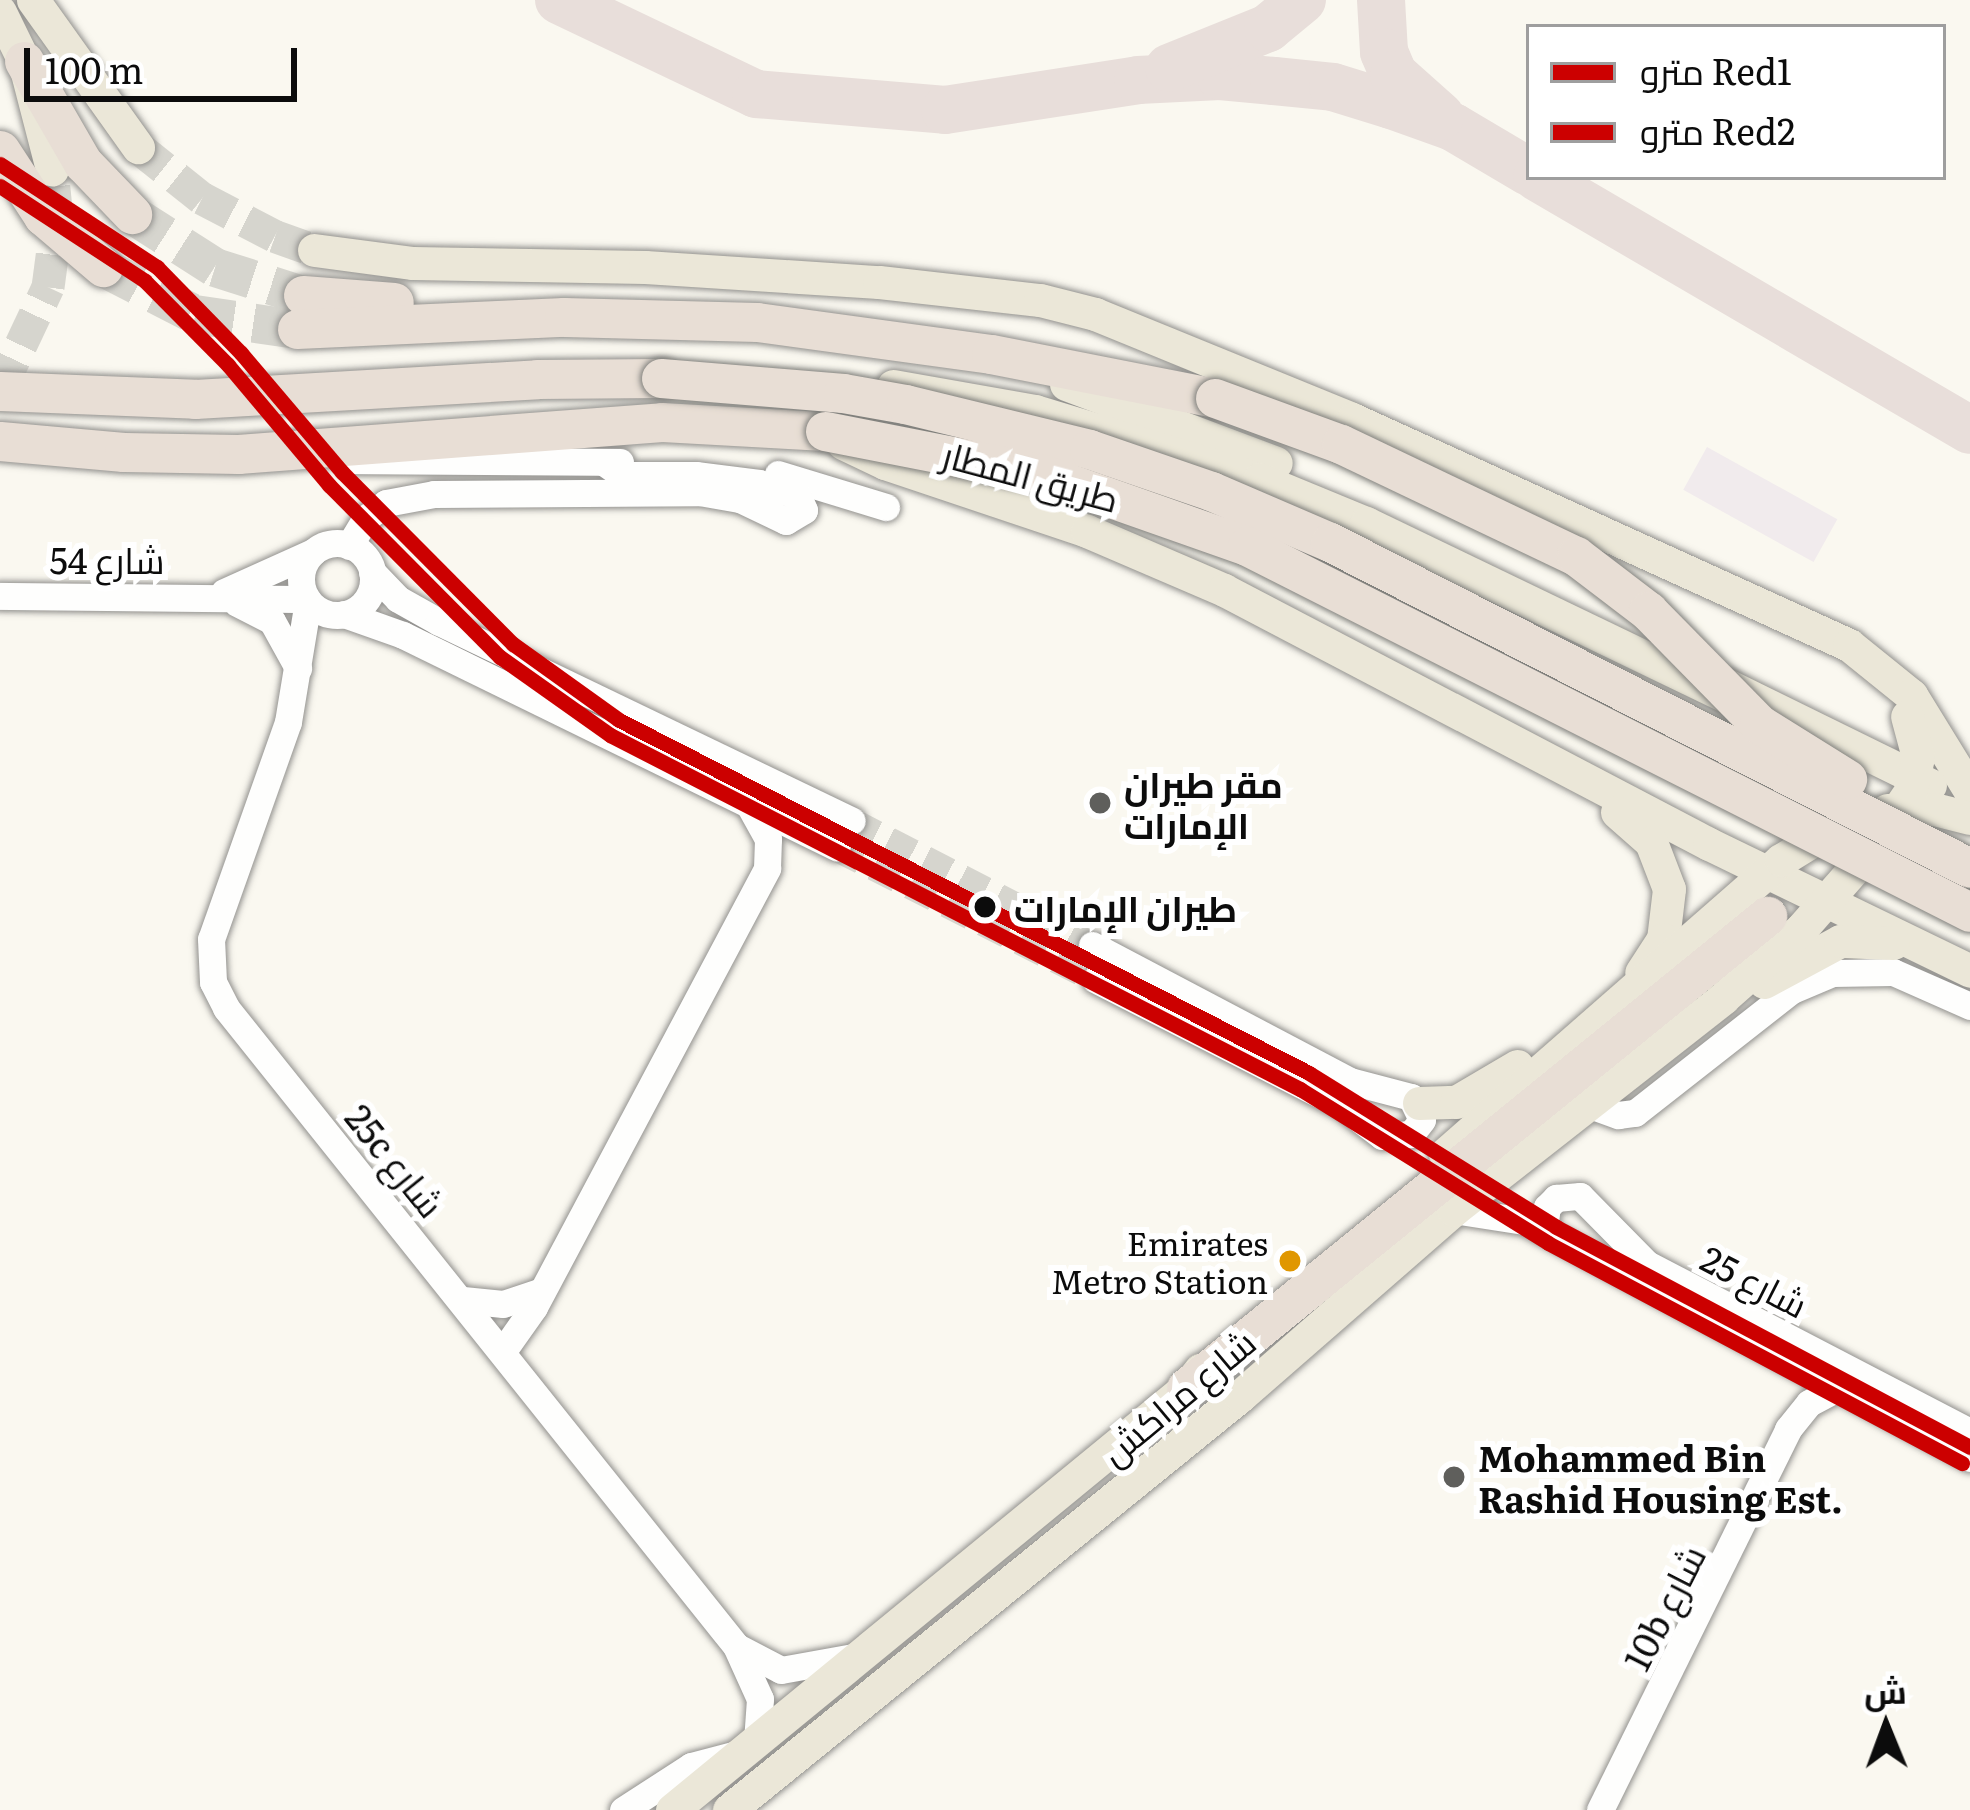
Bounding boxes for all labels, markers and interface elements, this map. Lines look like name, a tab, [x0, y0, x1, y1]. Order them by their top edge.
scale bar	[30, 24, 303, 98]
legend	[1526, 24, 1946, 180]
text: 100 m	[45, 42, 143, 95]
text: مترو Red1	[1640, 43, 1792, 96]
text: مترو Red2	[1640, 103, 1795, 156]
street label: طريق المطار	[938, 431, 1124, 519]
street label: شارع 54	[49, 537, 165, 581]
place label: مقر طيران الإمارات	[1124, 760, 1283, 845]
marker: مقر طيران الإمارات	[1087, 790, 1113, 816]
place label: طيران الإمارات	[1014, 885, 1237, 929]
marker: طيران الإمارات	[968, 890, 1002, 924]
street label: 25c شارع	[338, 1095, 454, 1225]
place label: Emirates Metro Station	[1051, 1222, 1268, 1300]
street label: شارع 25	[1695, 1235, 1815, 1325]
marker: Emirates Metro Station	[1279, 1250, 1301, 1272]
street label: شارع مراكش	[1091, 1319, 1263, 1473]
place label: Mohammed Bin Rashid Housing Est.	[1478, 1434, 1843, 1519]
marker: Mohammed Bin Rashid Housing Est.	[1441, 1464, 1467, 1490]
street label: 10b شارع	[1613, 1537, 1713, 1677]
text: ش	[1864, 1665, 1907, 1714]
north arrow	[1826, 1666, 1946, 1786]

